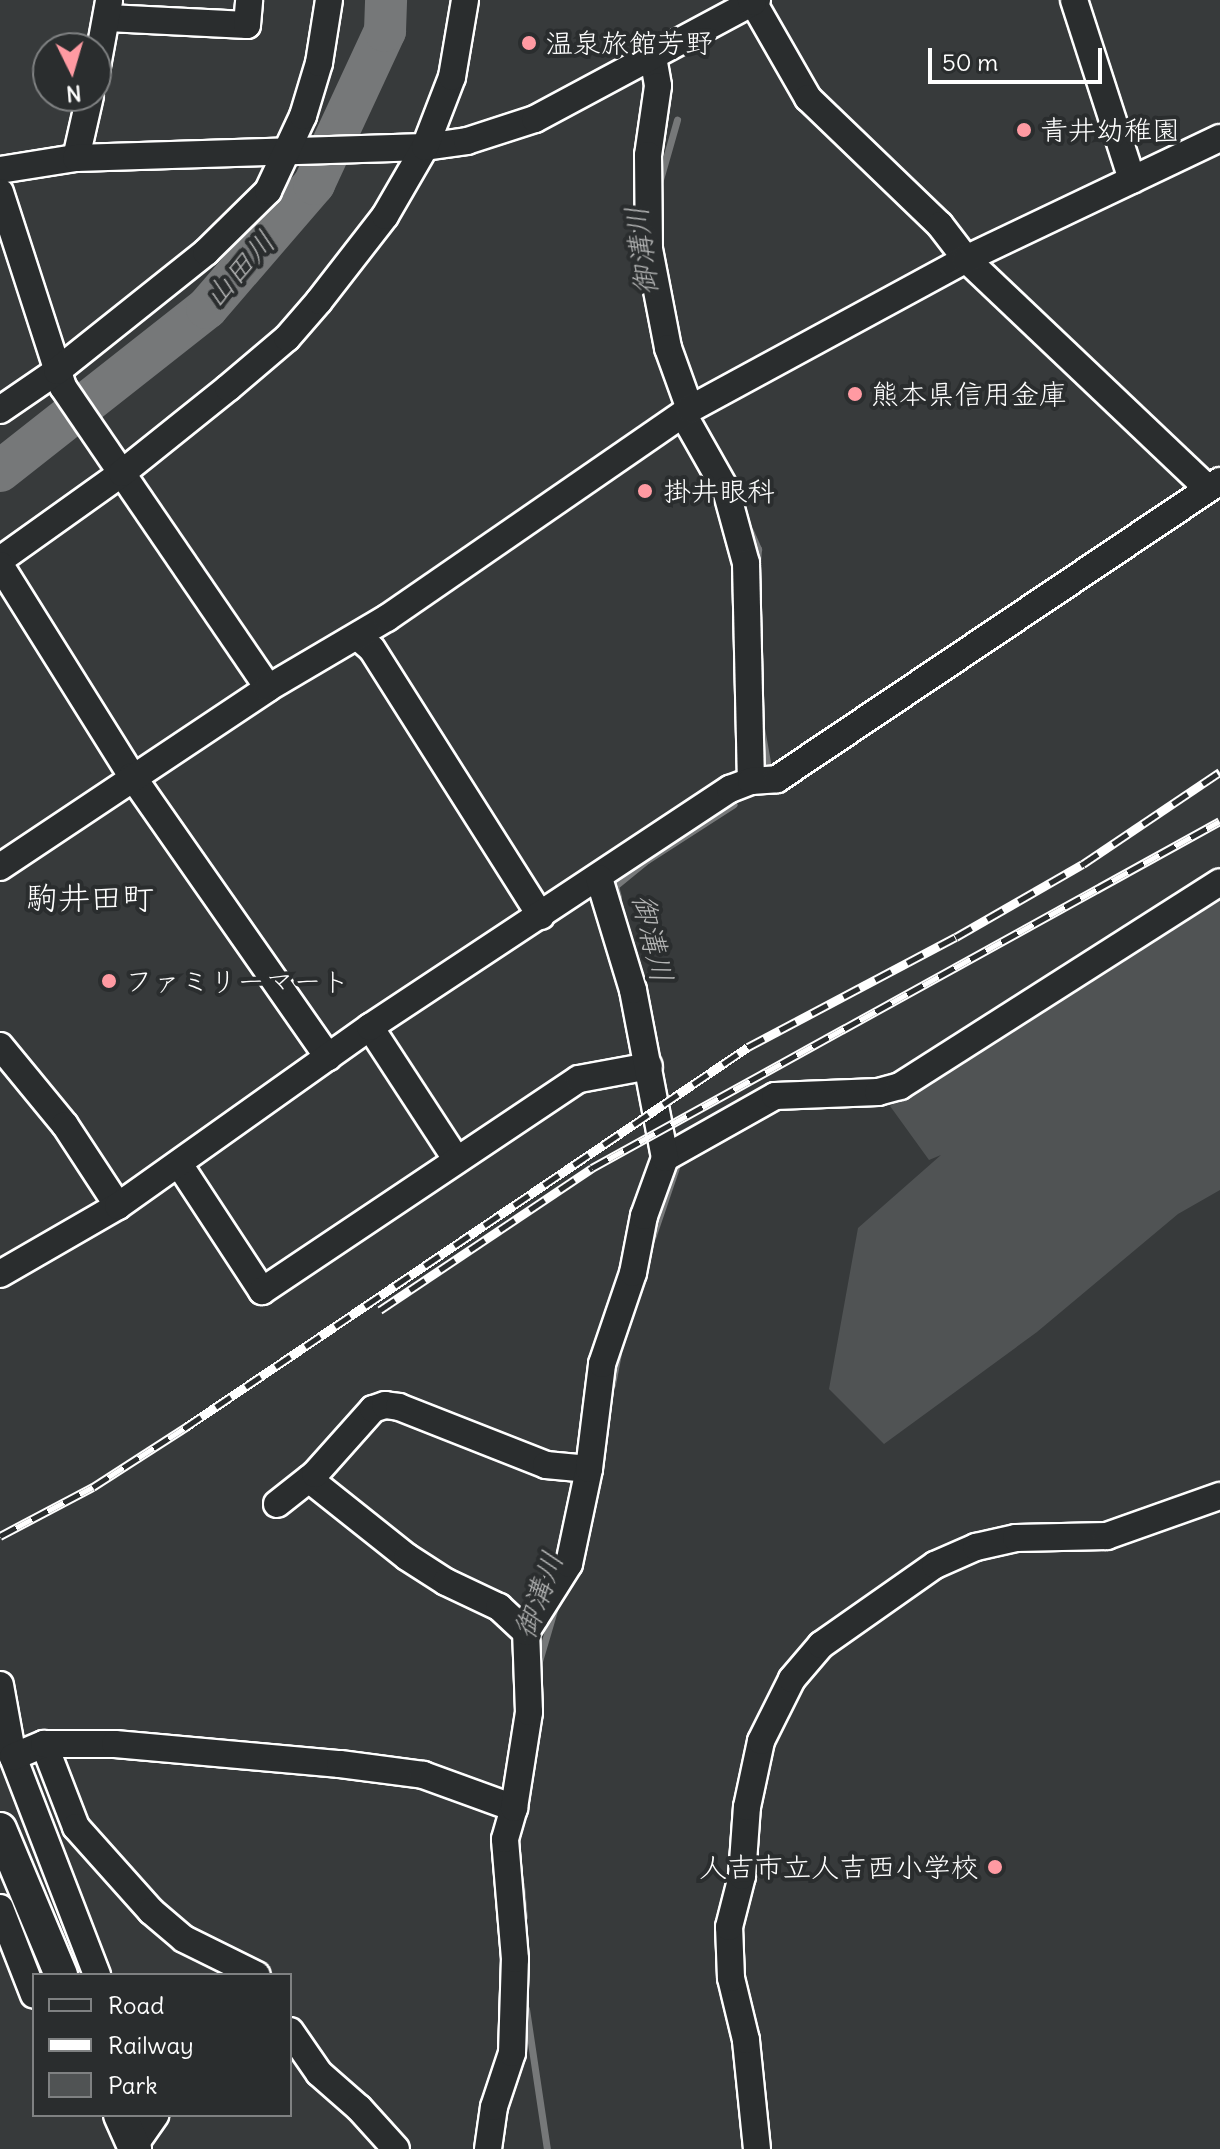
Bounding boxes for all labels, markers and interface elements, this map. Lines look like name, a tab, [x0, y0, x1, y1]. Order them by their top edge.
place label: 温泉旅館芳野	[545, 26, 713, 60]
north arrow	[32, 32, 112, 112]
scale bar	[932, 32, 1106, 82]
marker: 温泉旅館芳野	[520, 34, 538, 52]
text: 50 m	[942, 47, 998, 77]
text: N	[65, 79, 83, 109]
place label: 青井幼稚園	[1040, 113, 1180, 147]
marker: 青井幼稚園	[1015, 121, 1033, 139]
water label: 御溝川	[618, 204, 664, 298]
water label: 山田川	[196, 224, 282, 314]
place label: 熊本県信用金庫	[871, 377, 1067, 411]
marker: 熊本県信用金庫	[846, 385, 864, 403]
place label: 掛井眼科	[663, 474, 775, 508]
marker: 掛井眼科	[634, 480, 656, 502]
district label: 駒井田町	[26, 879, 154, 917]
water label: 御溝川	[625, 890, 681, 986]
place label: ファミリーマート	[125, 964, 349, 998]
marker: ファミリーマート	[100, 972, 118, 990]
water label: 御溝川	[506, 1547, 570, 1643]
place label: 人吉市立人吉西小学校	[699, 1850, 979, 1884]
marker: 人吉市立人吉西小学校	[986, 1858, 1004, 1876]
legend	[32, 1973, 292, 2117]
text: Road	[108, 1990, 164, 2020]
text: Railway	[108, 2030, 194, 2060]
text: Park	[108, 2070, 158, 2100]

